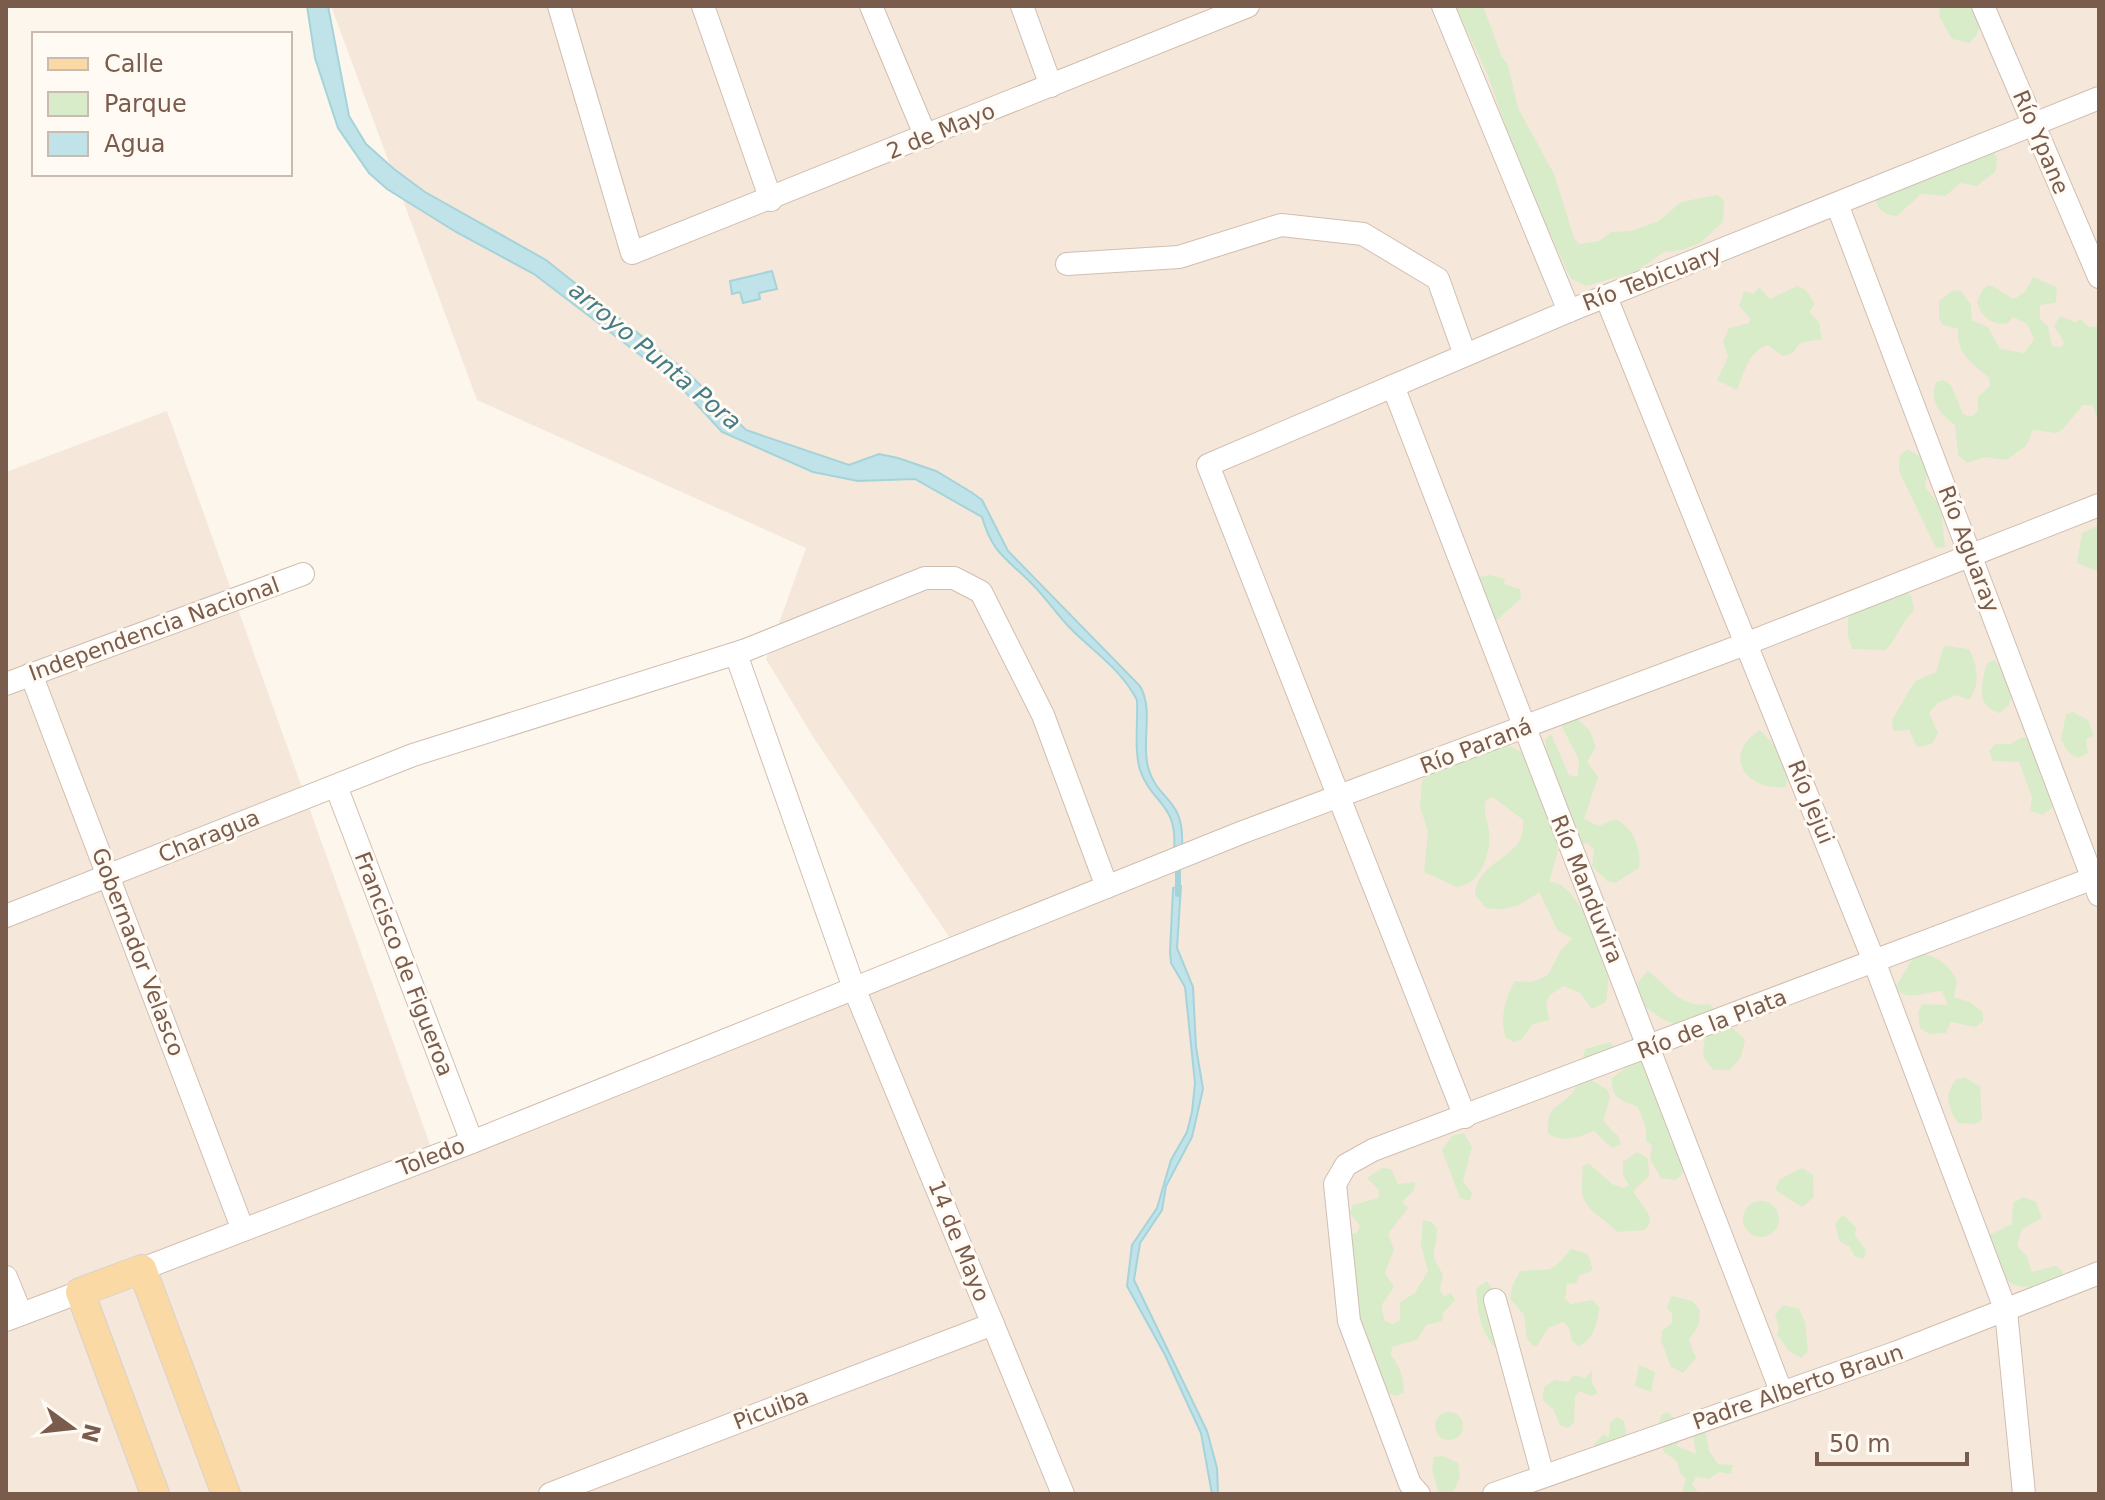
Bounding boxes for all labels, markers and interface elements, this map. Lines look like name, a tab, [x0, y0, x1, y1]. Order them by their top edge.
legend	[32, 32, 292, 176]
text: Calle	[104, 50, 164, 78]
street label: Río Ypane	[2008, 86, 2074, 198]
text: Parque	[104, 90, 187, 118]
street label: 2 de Mayo	[883, 98, 999, 164]
text: Agua	[104, 130, 166, 158]
street label: Río Tebicuary	[1579, 240, 1725, 316]
water label: arroyo Punta Pora	[563, 276, 747, 436]
street label: Río Aguaray	[1933, 482, 2005, 616]
street label: Independencia Nacional	[25, 572, 283, 686]
street label: Río Paraná	[1417, 713, 1535, 779]
street label: Río Jejui	[1783, 756, 1839, 848]
street label: Charagua	[155, 804, 263, 868]
street label: Río Manduvira	[1546, 811, 1628, 967]
street label: Gobernador Velasco	[87, 844, 189, 1060]
street label: Francisco de Figueroa	[350, 848, 458, 1080]
street label: Río de la Plata	[1634, 984, 1790, 1064]
street label: Toledo	[393, 1133, 468, 1182]
street label: 14 de Mayo	[923, 1177, 995, 1305]
street label: Padre Alberto Braun	[1689, 1339, 1907, 1435]
street label: Picuiba	[730, 1383, 812, 1435]
north arrow	[32, 1388, 112, 1468]
scale bar	[1817, 1416, 1967, 1466]
text: N	[76, 1421, 105, 1445]
text: 50 m	[1829, 1430, 1891, 1458]

